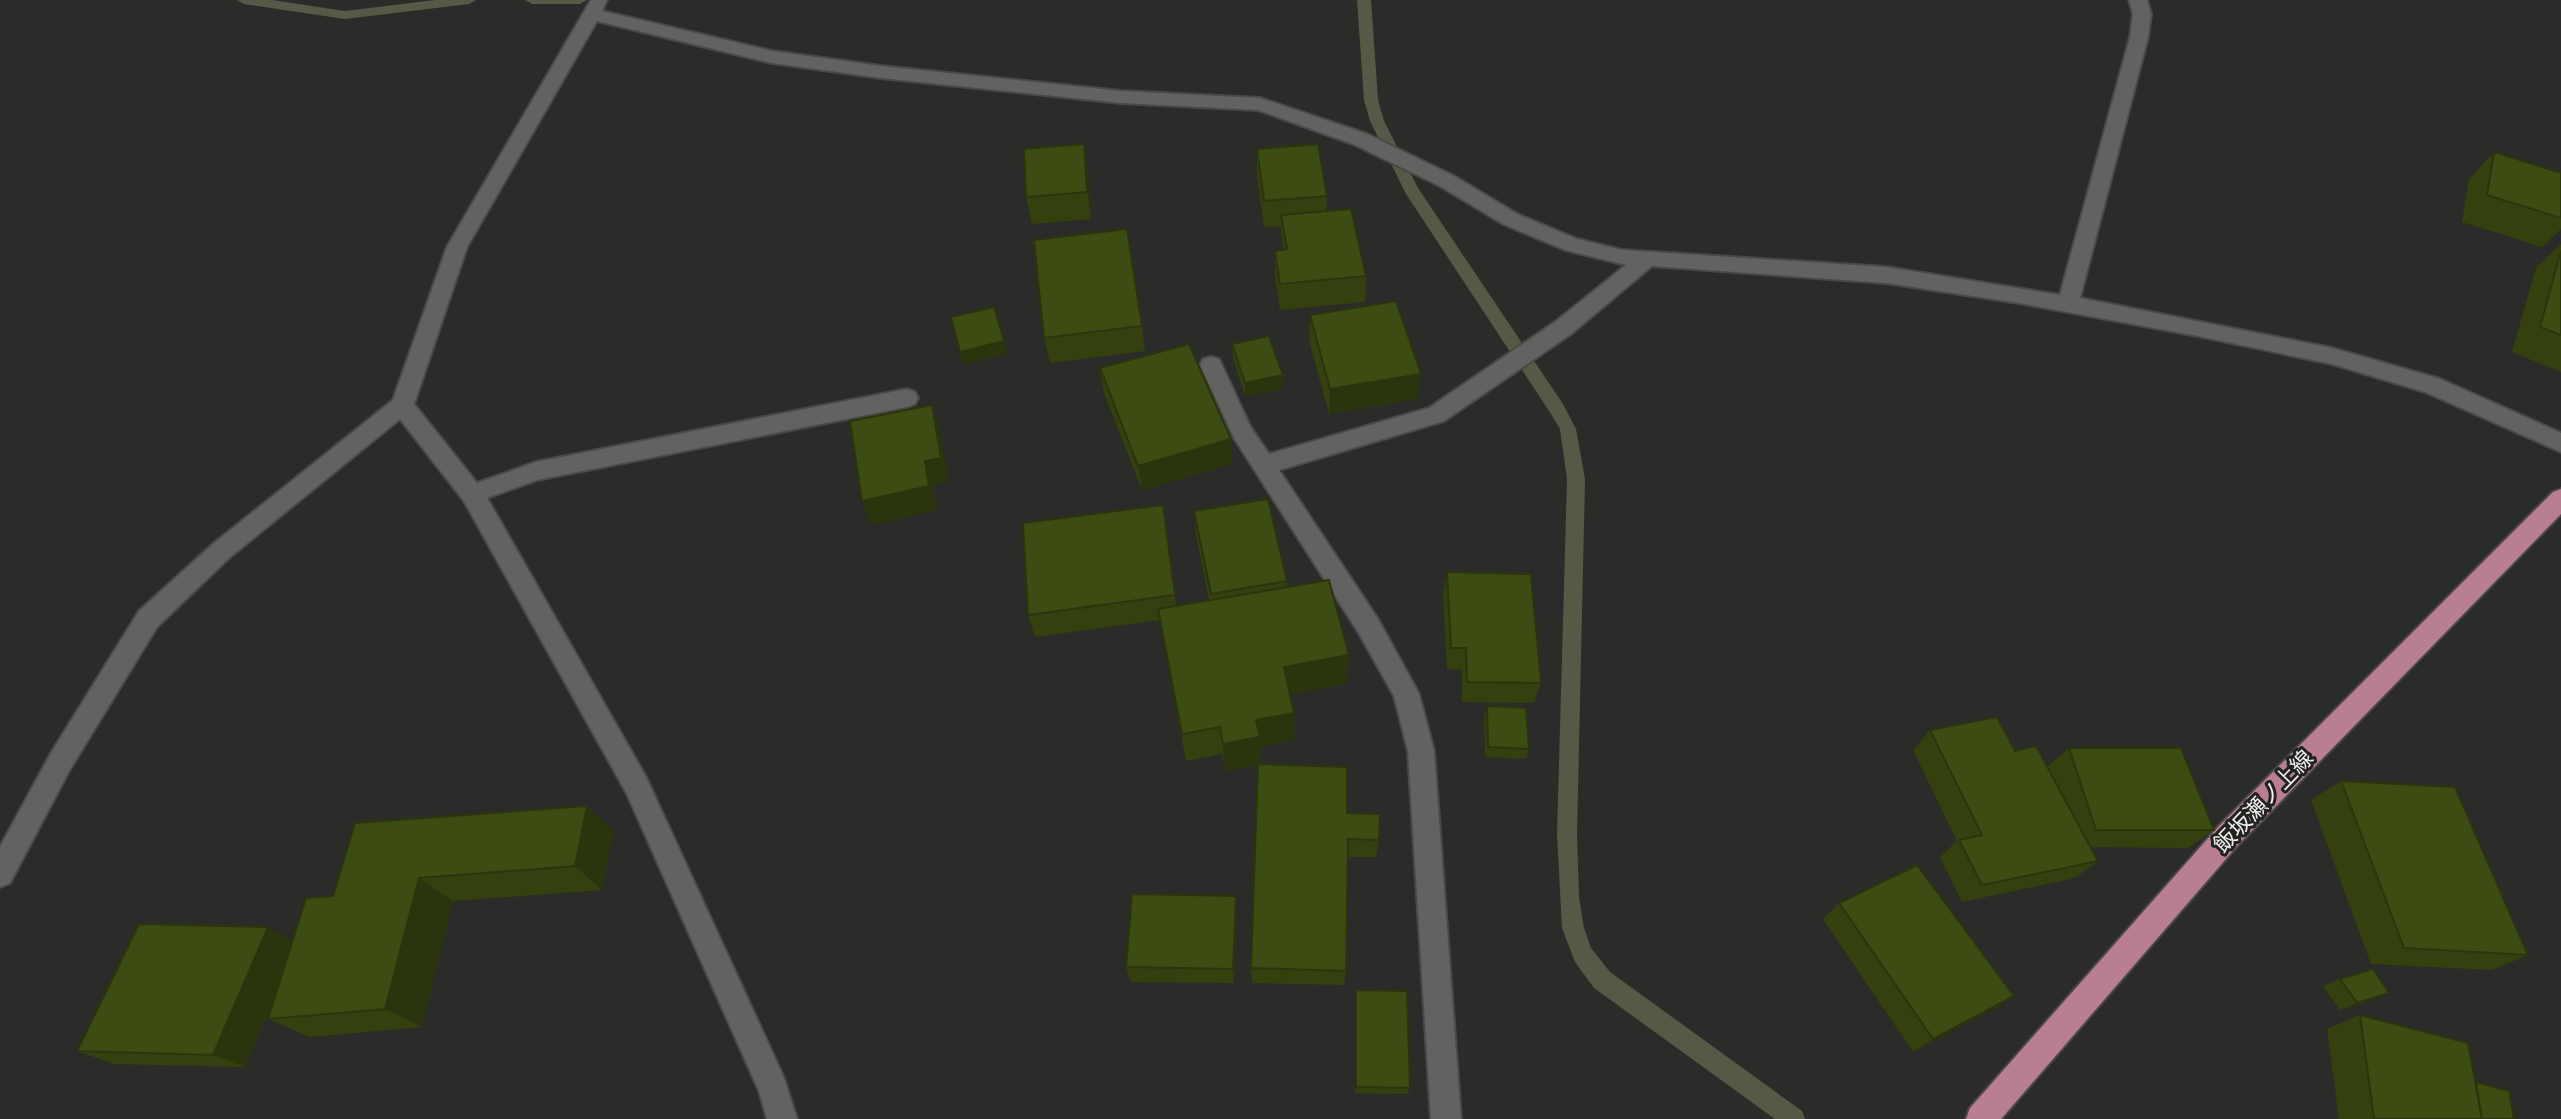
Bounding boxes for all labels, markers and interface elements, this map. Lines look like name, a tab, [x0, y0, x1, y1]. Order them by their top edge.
street label: 飯坂瀬ノ上線	[2208, 744, 2318, 858]

